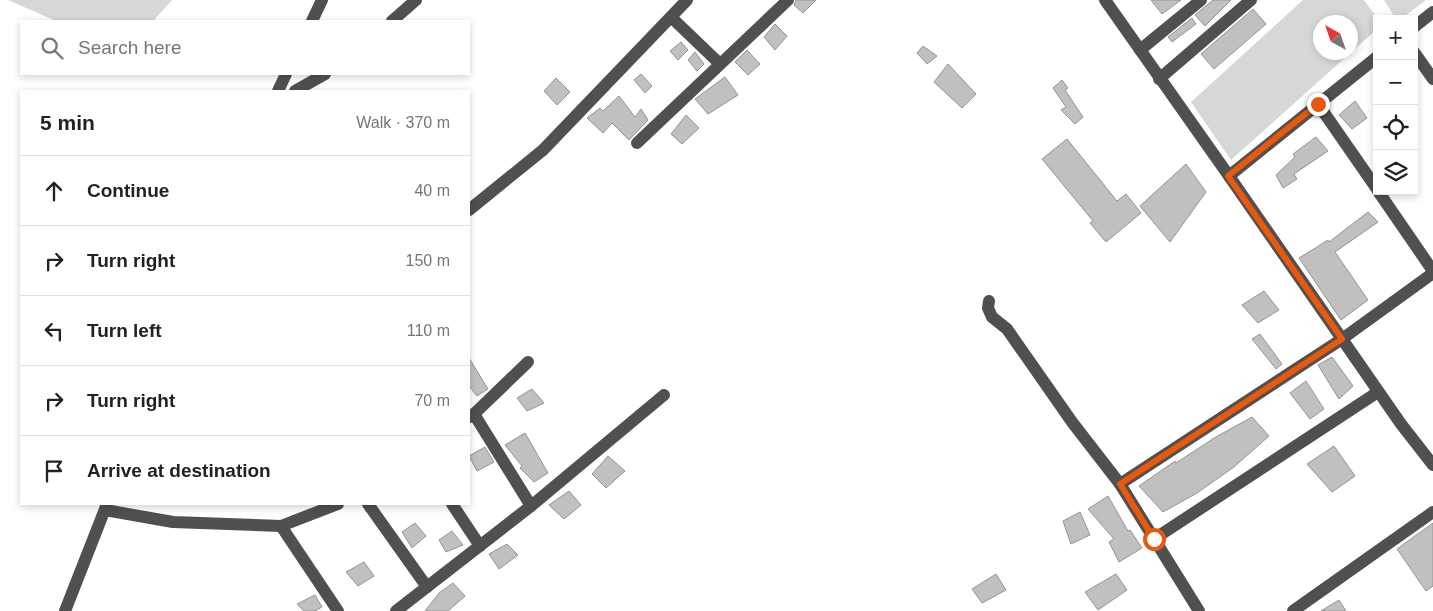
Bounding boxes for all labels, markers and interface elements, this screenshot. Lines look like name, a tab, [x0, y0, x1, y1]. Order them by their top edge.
north arrow	[1313, 15, 1358, 60]
map controls	[1373, 15, 1418, 195]
button: +	[1373, 15, 1418, 60]
search box	[20, 20, 470, 75]
icon: search	[38, 34, 66, 62]
text: Search here	[78, 37, 182, 58]
button: −	[1373, 60, 1418, 105]
route end	[1307, 93, 1330, 116]
button: locate	[1373, 105, 1418, 150]
text: 5 min	[40, 111, 95, 134]
text: Walk · 370 m	[356, 114, 450, 131]
button: layers	[1373, 150, 1418, 195]
icon: ahead	[40, 177, 68, 205]
text: Continue	[87, 180, 169, 201]
text: 40 m	[414, 182, 450, 199]
icon: right	[40, 247, 68, 275]
text: Turn right	[87, 250, 175, 271]
text: 150 m	[406, 252, 450, 269]
icon: left	[40, 317, 68, 345]
text: Turn left	[87, 320, 162, 341]
text: 110 m	[407, 322, 450, 339]
icon: right	[40, 387, 68, 415]
text: Turn right	[87, 390, 175, 411]
text: 70 m	[414, 392, 450, 409]
icon: arrive	[40, 457, 68, 485]
text: Arrive at destination	[87, 460, 271, 481]
route start	[1143, 528, 1166, 551]

